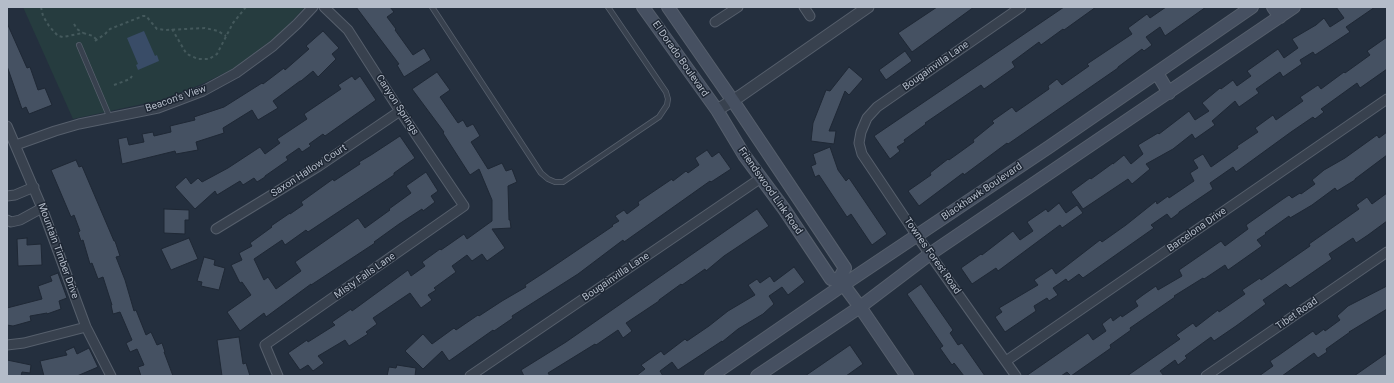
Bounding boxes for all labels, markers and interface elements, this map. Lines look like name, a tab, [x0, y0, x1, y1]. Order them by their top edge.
street label: El Dorado Boulevard	[649, 19, 711, 99]
street label: Bougainvilla Lane	[901, 39, 971, 93]
street label: Canyon Springs	[373, 73, 421, 137]
street label: Beacon's View	[144, 83, 208, 115]
street label: Saxon Hallow Court	[269, 142, 349, 200]
street label: Friendswood Link Road	[735, 145, 805, 237]
street label: Blackhawk Boulevard	[939, 161, 1025, 223]
street label: Mountain Timber Drive	[35, 201, 81, 301]
street label: Barcelona Drive	[1165, 205, 1229, 255]
street label: Townes Forest Road	[901, 215, 963, 297]
street label: Bougainvilla Lane	[580, 250, 652, 304]
street label: Misty Falls Lane	[332, 251, 398, 301]
street label: Tibet Road	[1274, 295, 1320, 333]

